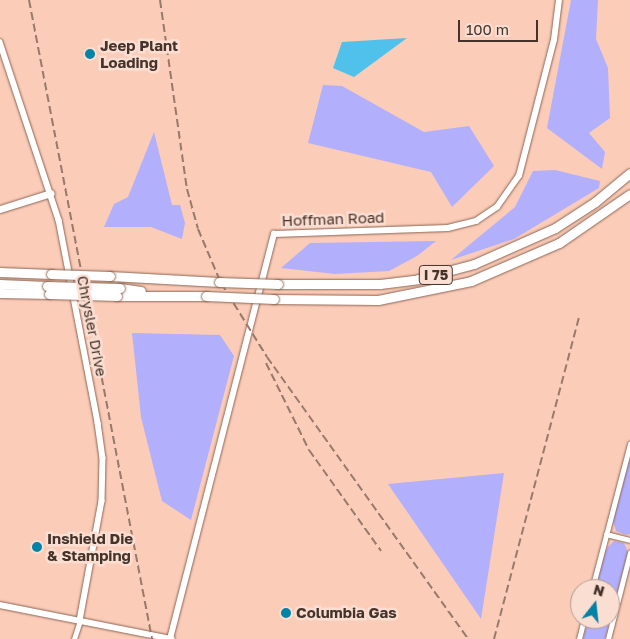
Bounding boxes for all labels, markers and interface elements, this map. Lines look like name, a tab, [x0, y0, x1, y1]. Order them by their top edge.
scale bar	[460, 10, 540, 42]
text: 100 m	[466, 20, 509, 38]
place label: Jeep Plant Loading	[100, 36, 178, 71]
marker: Jeep Plant Loading	[84, 48, 96, 60]
street label: Hoffman Road	[281, 208, 385, 230]
road number: I 75	[418, 264, 454, 286]
street label: Chrysler Drive	[73, 274, 111, 378]
place label: Inshield Die & Stamping	[47, 529, 133, 564]
marker: Inshield Die & Stamping	[31, 541, 43, 553]
north arrow	[570, 579, 620, 629]
text: N	[592, 580, 606, 600]
place label: Columbia Gas	[296, 604, 397, 622]
marker: Columbia Gas	[280, 607, 292, 619]

